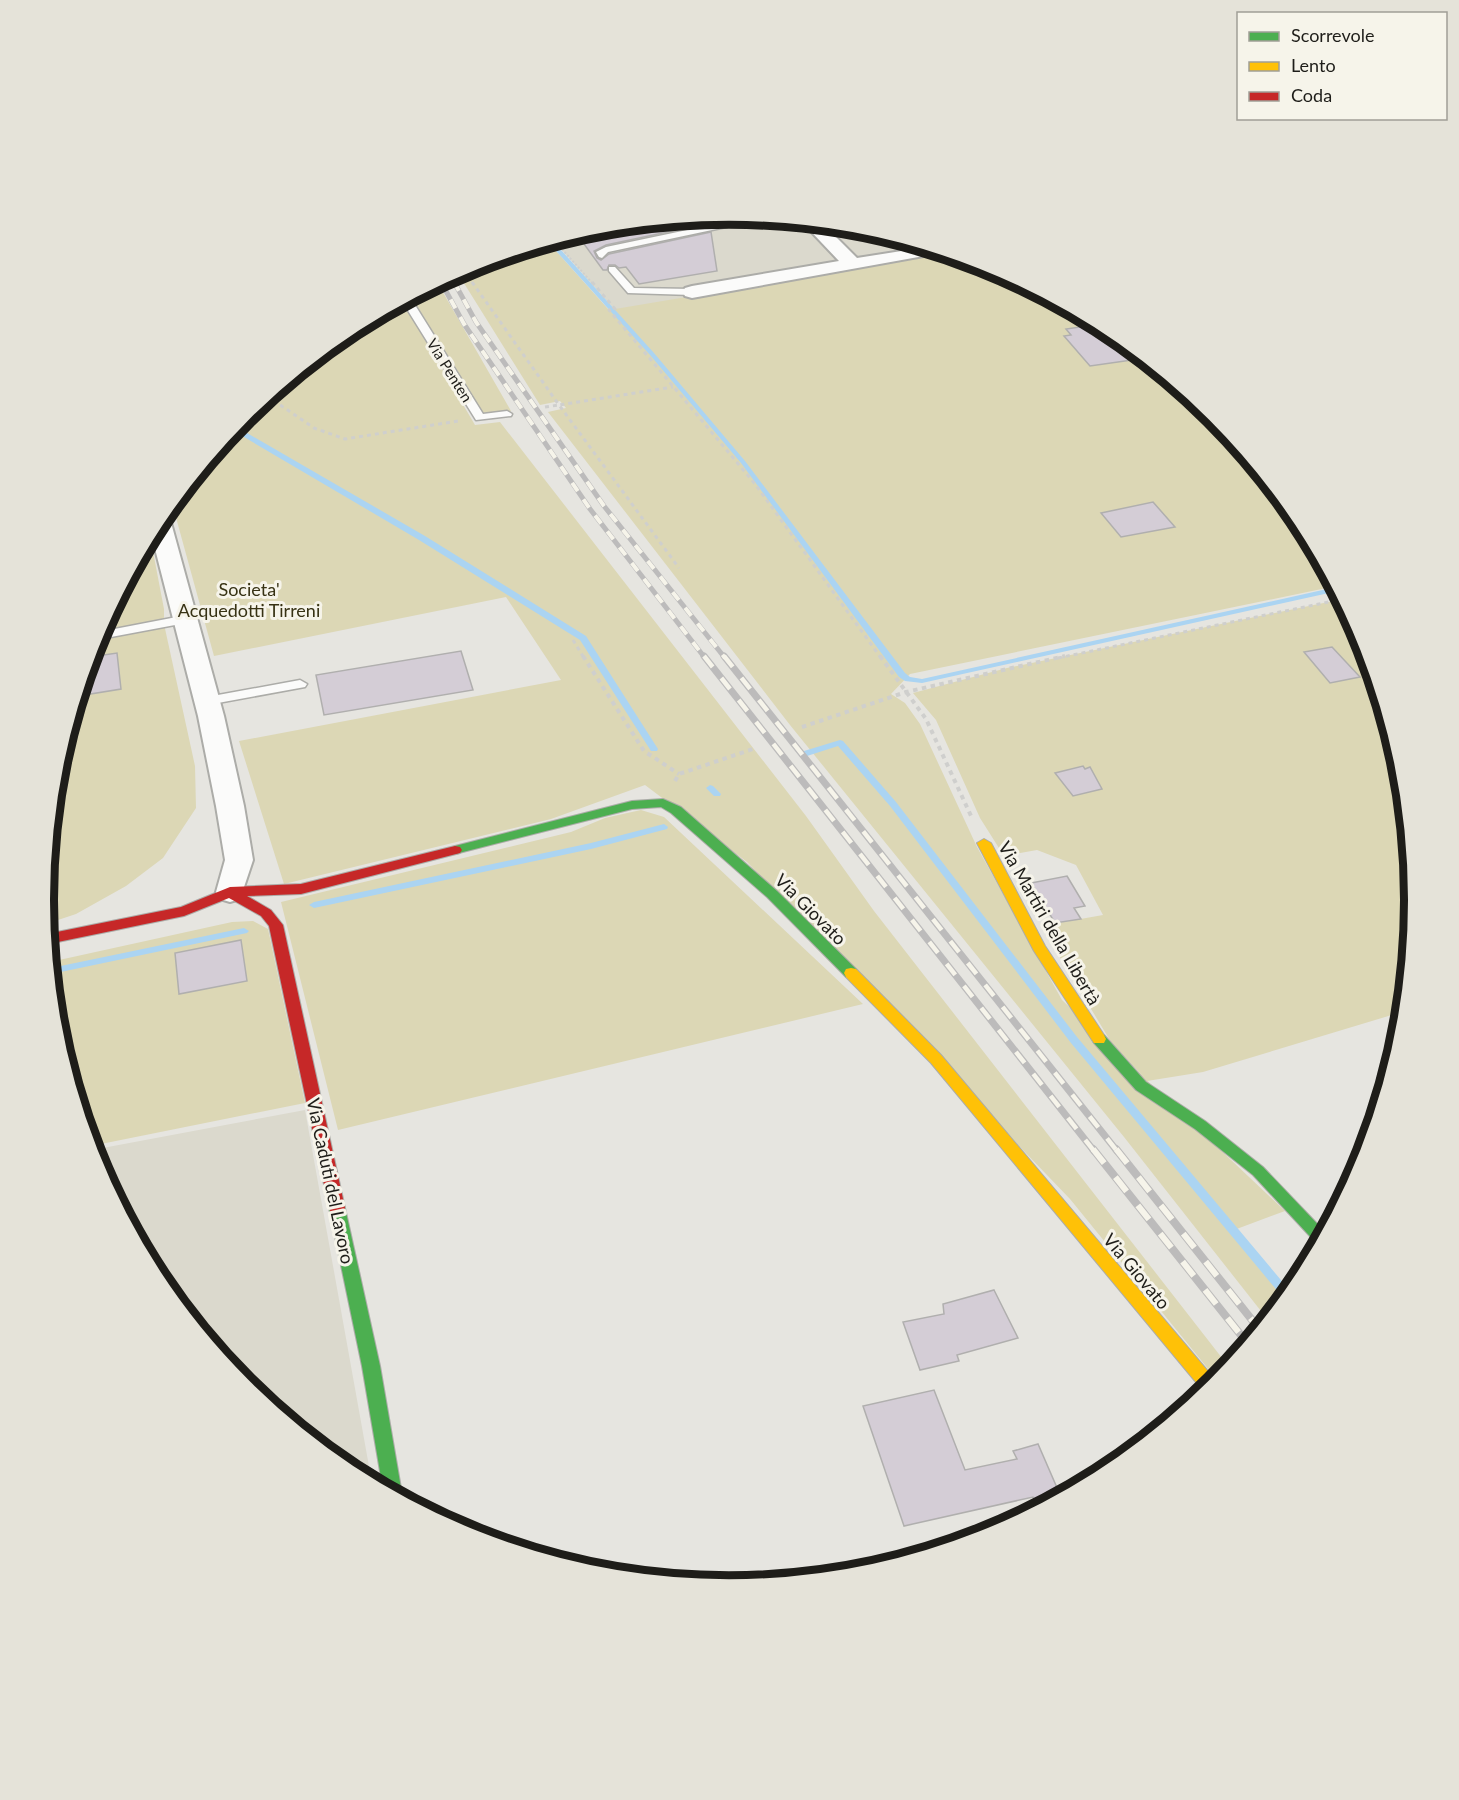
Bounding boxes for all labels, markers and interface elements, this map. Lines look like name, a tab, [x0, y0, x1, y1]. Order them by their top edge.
legend	[1237, 12, 1447, 120]
text: Scorrevole	[1291, 24, 1374, 46]
text: Lento	[1291, 54, 1336, 76]
text: Coda	[1291, 84, 1332, 106]
street label: Via Penten	[423, 335, 477, 405]
park label: Societa' Acquedotti Tirreni	[178, 578, 320, 621]
street label: Via Martiri della Libertà	[994, 837, 1106, 1009]
street label: Via Giovato	[771, 869, 851, 949]
street label: Via Caduti del Lavoro	[303, 1096, 359, 1266]
street label: Via Giovato	[1099, 1229, 1175, 1313]

